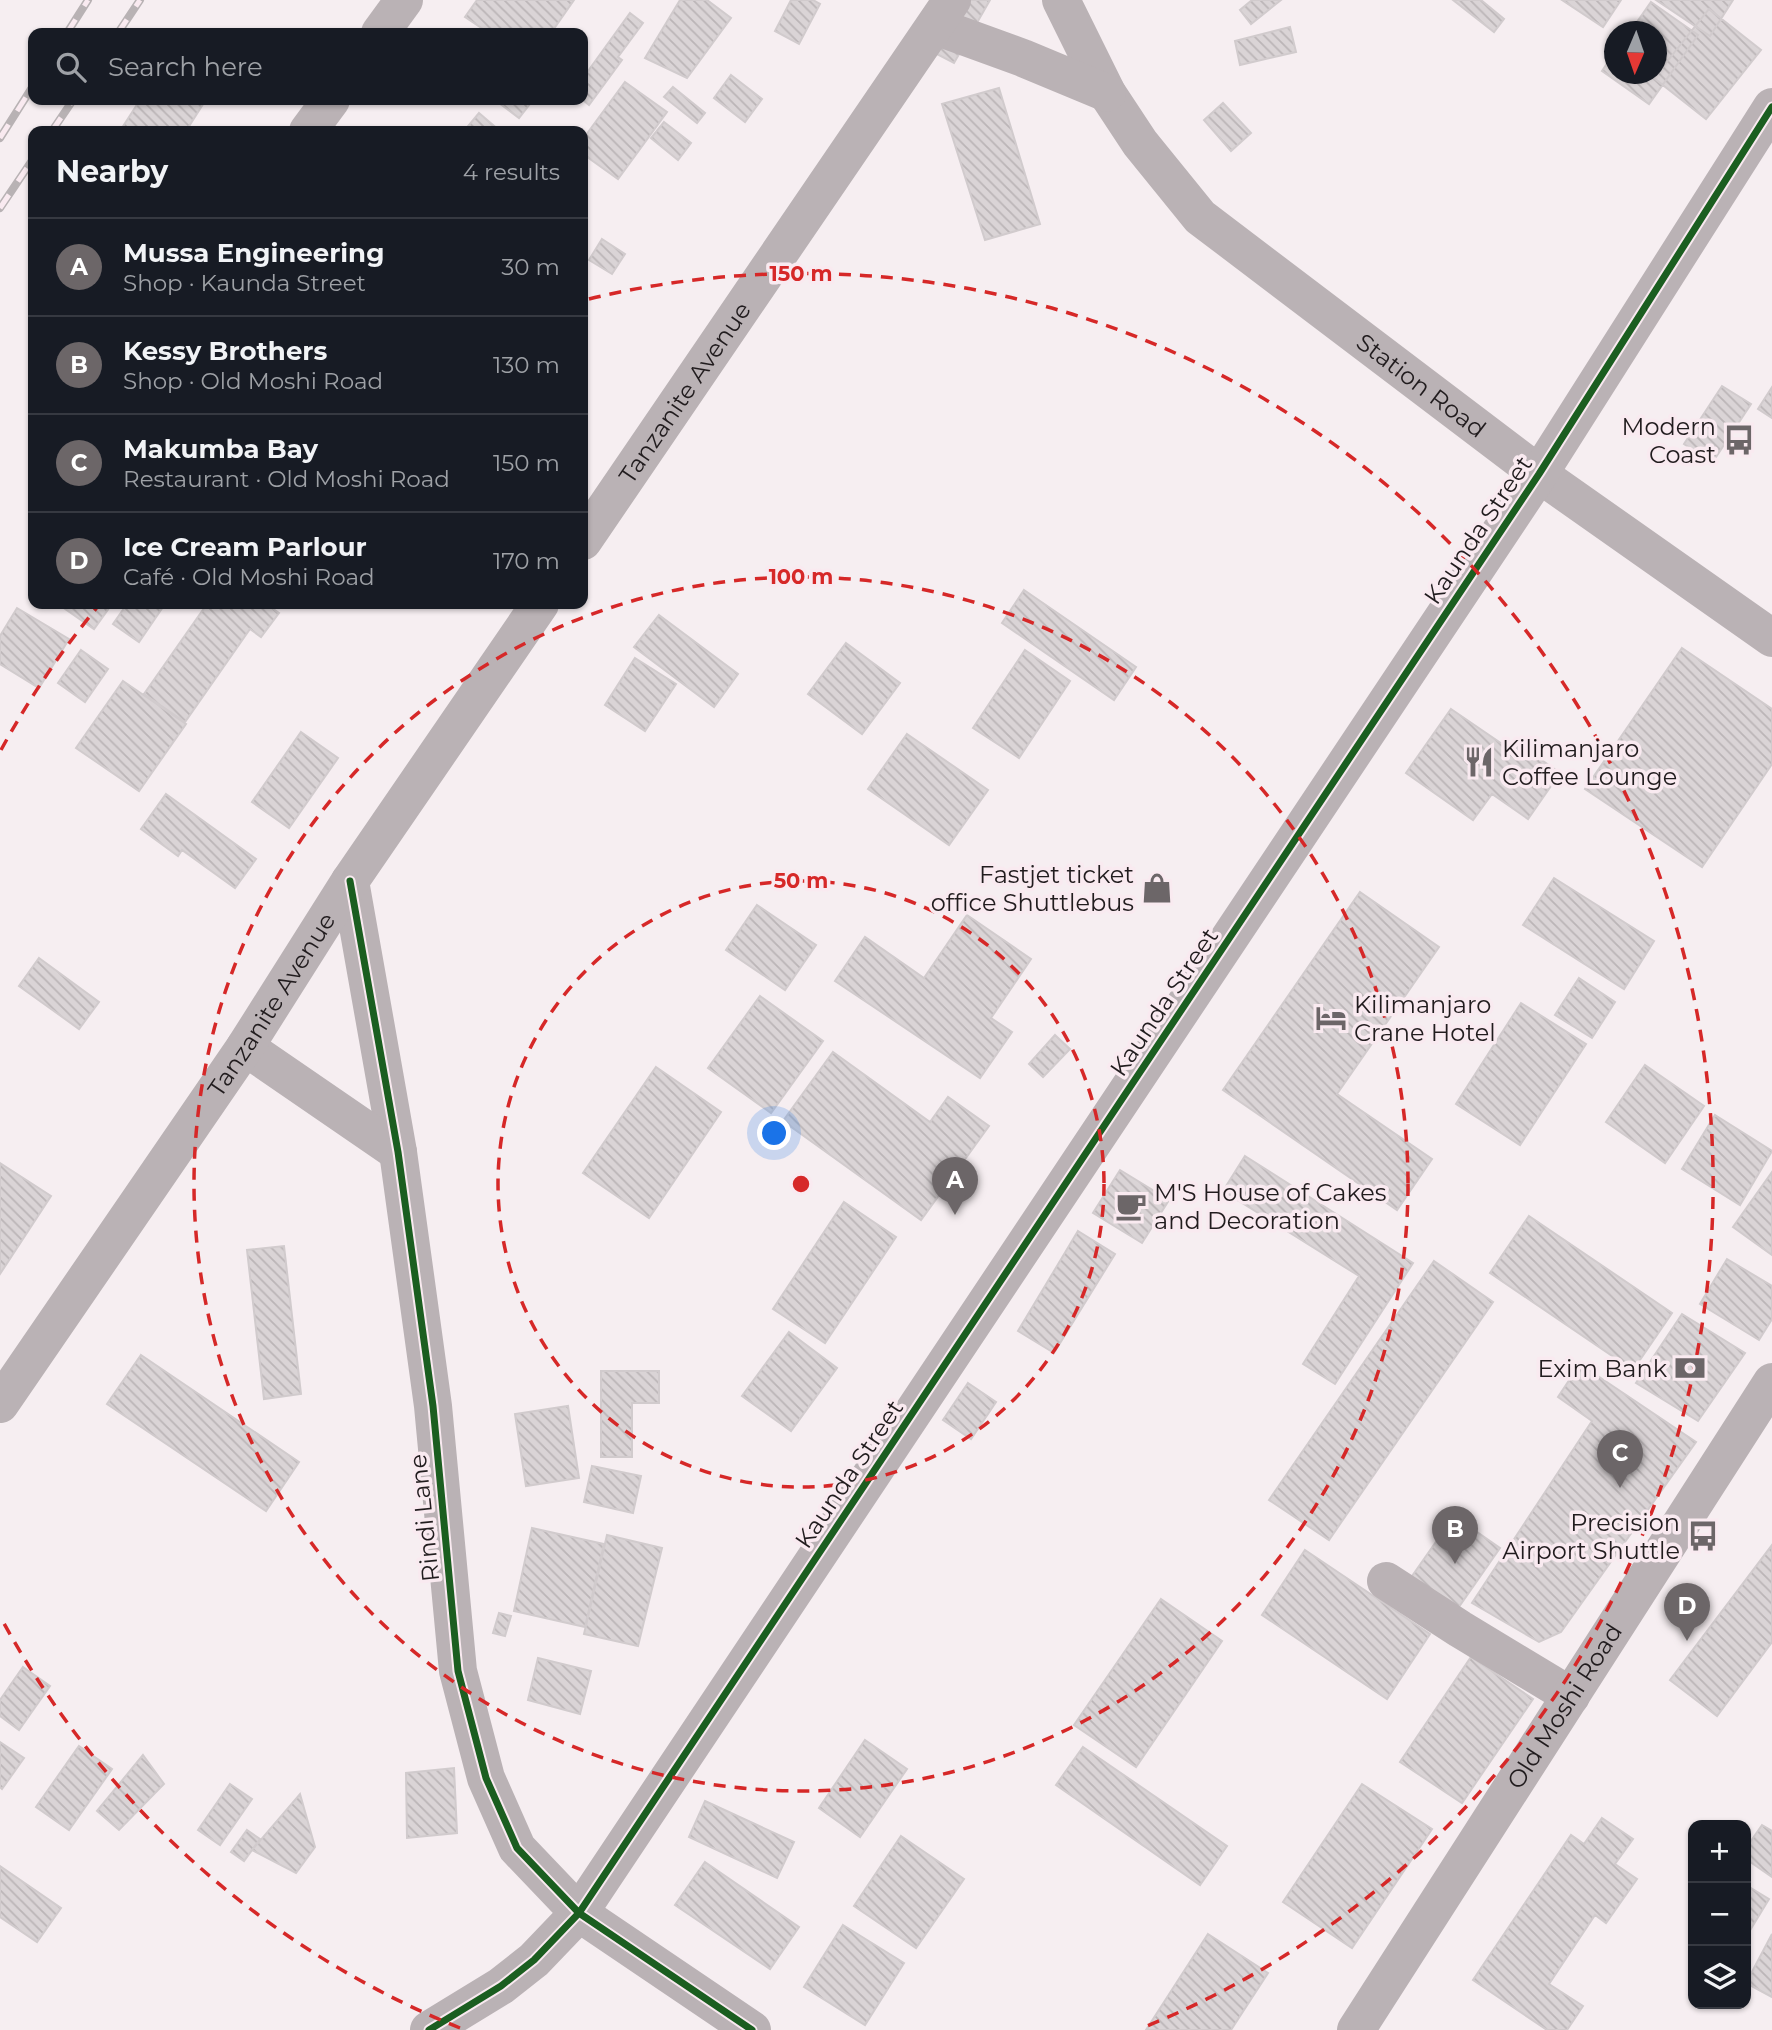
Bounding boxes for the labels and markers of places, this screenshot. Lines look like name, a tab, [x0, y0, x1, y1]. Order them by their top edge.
place label: Modern Coast	[1622, 412, 1716, 469]
bus stop icon: Modern Coast	[1722, 423, 1756, 457]
place label: Kilimanjaro Coffee Lounge	[1502, 734, 1677, 791]
restaurant icon: Kilimanjaro Coffee Lounge	[1462, 745, 1496, 779]
place label: Fastjet ticket office Shuttlebus	[931, 860, 1134, 917]
shop icon: Fastjet ticket office Shuttlebus	[1140, 871, 1174, 905]
place label: Kilimanjaro Crane Hotel	[1354, 990, 1496, 1047]
hotel icon: Kilimanjaro Crane Hotel	[1314, 1001, 1348, 1035]
pin: A	[932, 1157, 978, 1215]
centre of rings	[789, 1172, 813, 1196]
place label: M'S House of Cakes and Decoration	[1154, 1178, 1387, 1235]
cafe icon: M'S House of Cakes and Decoration	[1114, 1189, 1148, 1223]
bank icon: Exim Bank	[1673, 1351, 1707, 1385]
place label: Exim Bank	[1537, 1354, 1668, 1383]
pin: C	[1597, 1430, 1643, 1488]
pin: B	[1432, 1506, 1478, 1564]
place label: Precision Airport Shuttle	[1502, 1508, 1680, 1565]
bus stop icon: Precision Airport Shuttle	[1686, 1519, 1720, 1553]
pin: D	[1664, 1583, 1710, 1641]

